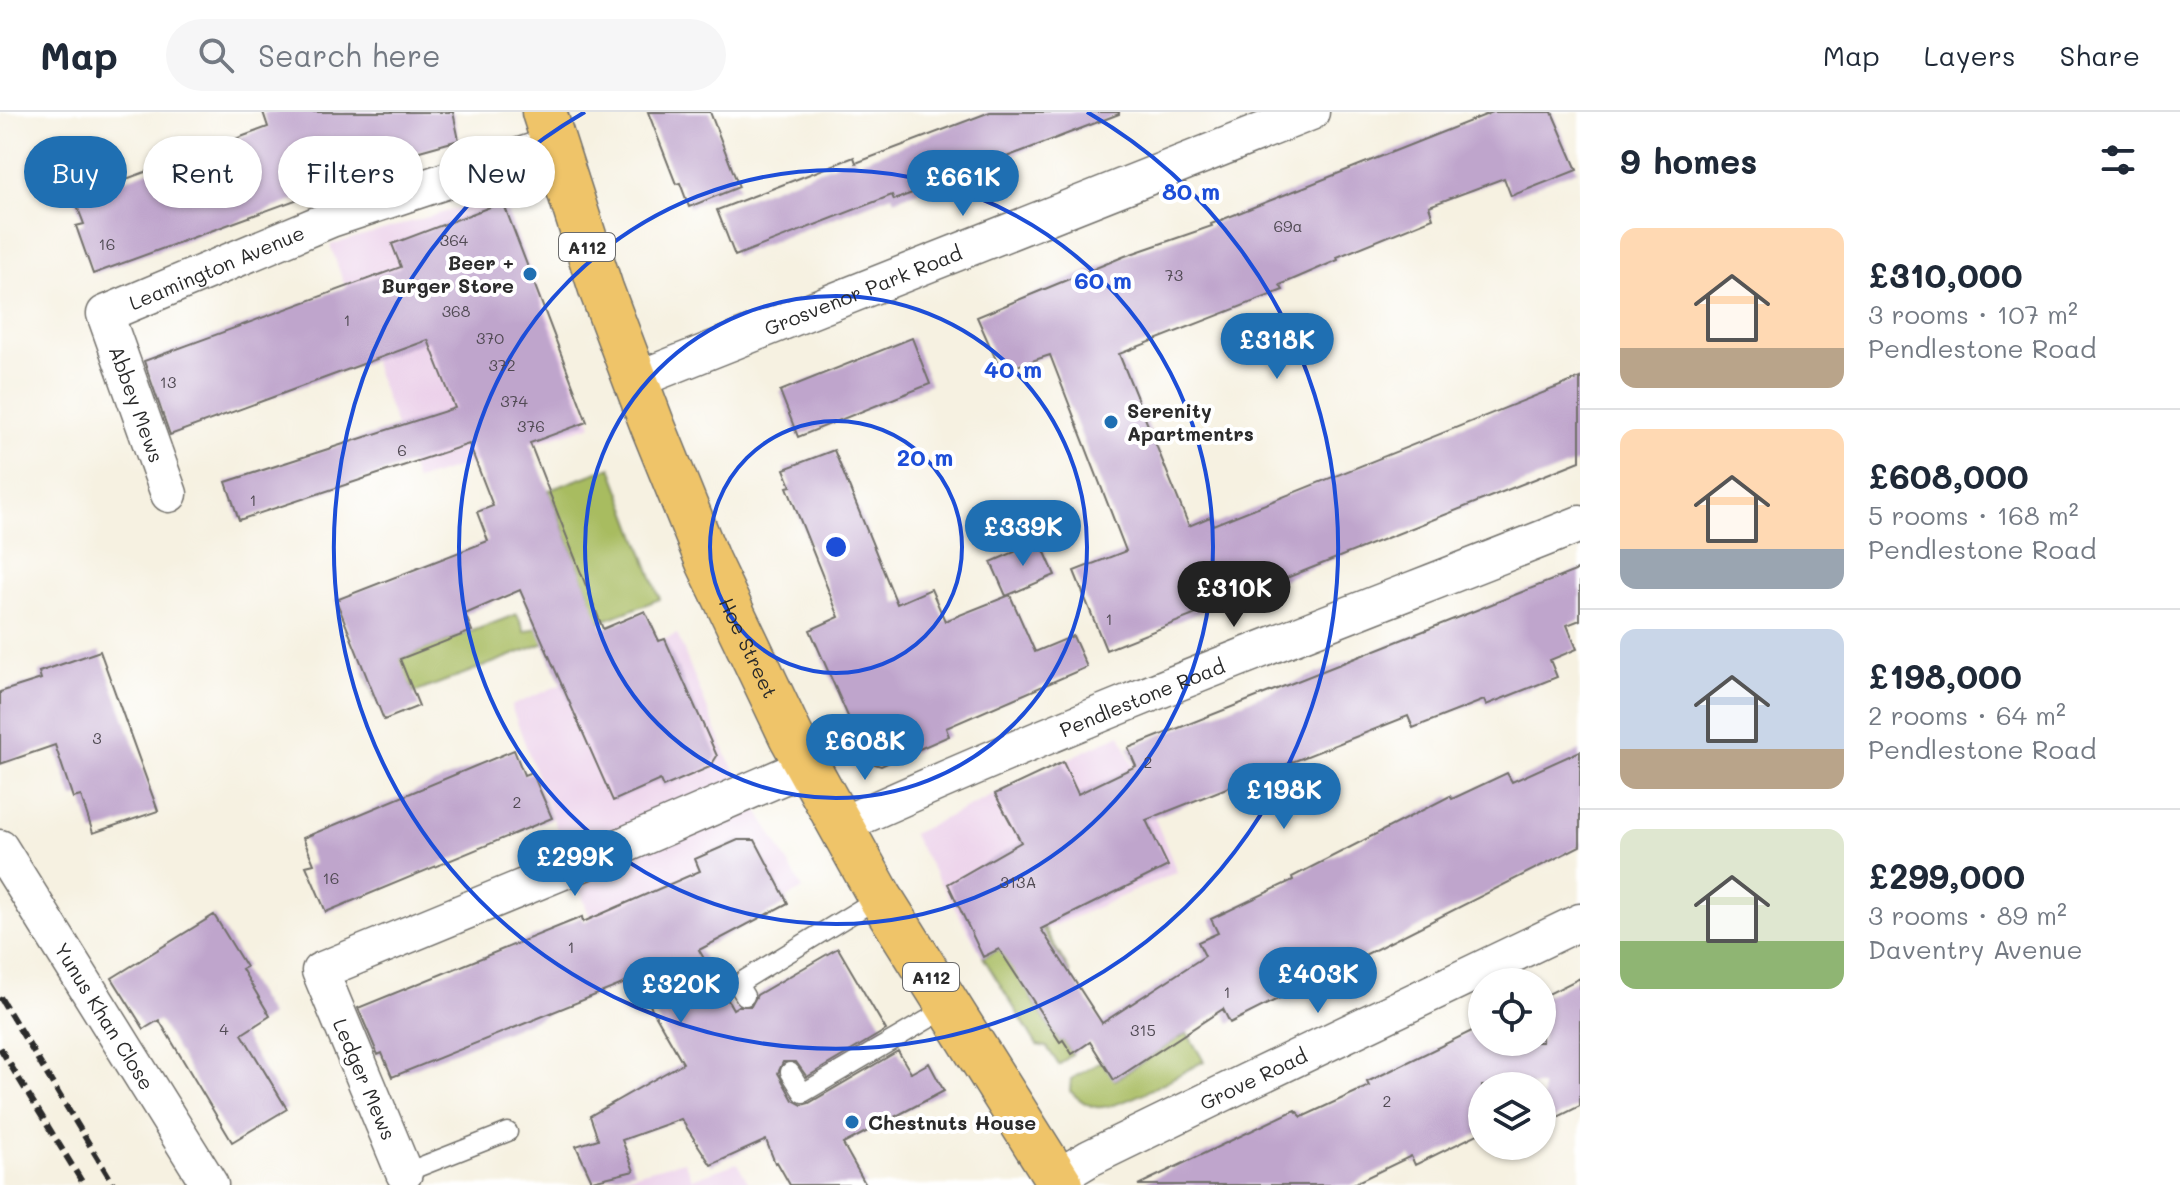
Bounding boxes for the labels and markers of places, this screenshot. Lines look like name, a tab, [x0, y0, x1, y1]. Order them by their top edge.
pin: £661K	[907, 150, 1019, 218]
place label: Beer + Burger Store	[381, 249, 514, 298]
marker: Beer + Burger Store	[521, 265, 539, 283]
pin: £318K	[1221, 313, 1333, 381]
place label: Serenity Apartmentrs	[1127, 397, 1254, 446]
marker: Serenity Apartmentrs	[1102, 413, 1120, 431]
pin: £339K	[967, 500, 1079, 568]
centre of rings	[822, 533, 850, 561]
pin: £310K	[1178, 561, 1290, 629]
pin: £608K	[809, 714, 921, 782]
pin: £198K	[1228, 763, 1340, 831]
pin: £299K	[519, 830, 631, 898]
pin: £403K	[1262, 947, 1374, 1015]
pin: £320K	[625, 957, 737, 1025]
place label: Chestnuts House	[868, 1109, 1036, 1135]
marker: Chestnuts House	[843, 1113, 861, 1131]

